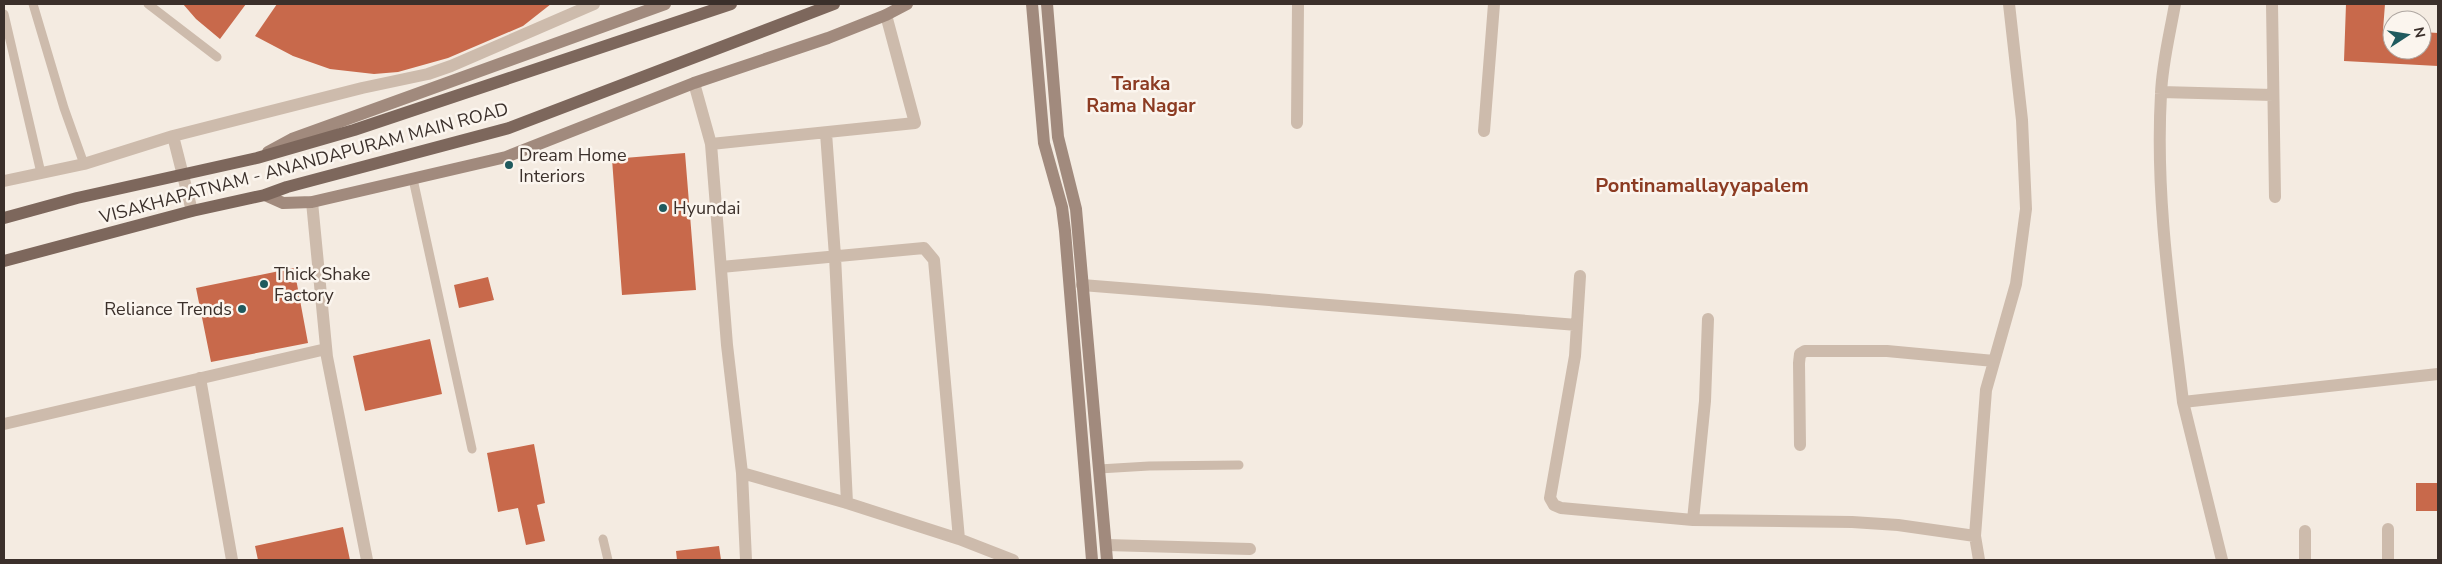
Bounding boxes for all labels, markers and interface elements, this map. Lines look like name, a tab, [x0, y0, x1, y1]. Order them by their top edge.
north arrow	[2382, 10, 2432, 60]
text: N	[2409, 25, 2430, 40]
district label: Taraka Rama Nagar	[1086, 71, 1196, 119]
street label: VISAKHAPATNAM - ANANDAPURAM MAIN ROAD	[96, 97, 511, 230]
place label: Dream Home Interiors	[519, 143, 627, 188]
marker: Dream Home Interiors	[503, 159, 515, 171]
district label: Pontinamallayyapalem	[1595, 172, 1809, 199]
place label: Hyundai	[673, 196, 740, 220]
marker: Hyundai	[657, 202, 669, 214]
place label: Thick Shake Factory	[274, 262, 370, 307]
marker: Thick Shake Factory	[258, 278, 270, 290]
place label: Reliance Trends	[104, 297, 232, 321]
marker: Reliance Trends	[236, 303, 248, 315]

